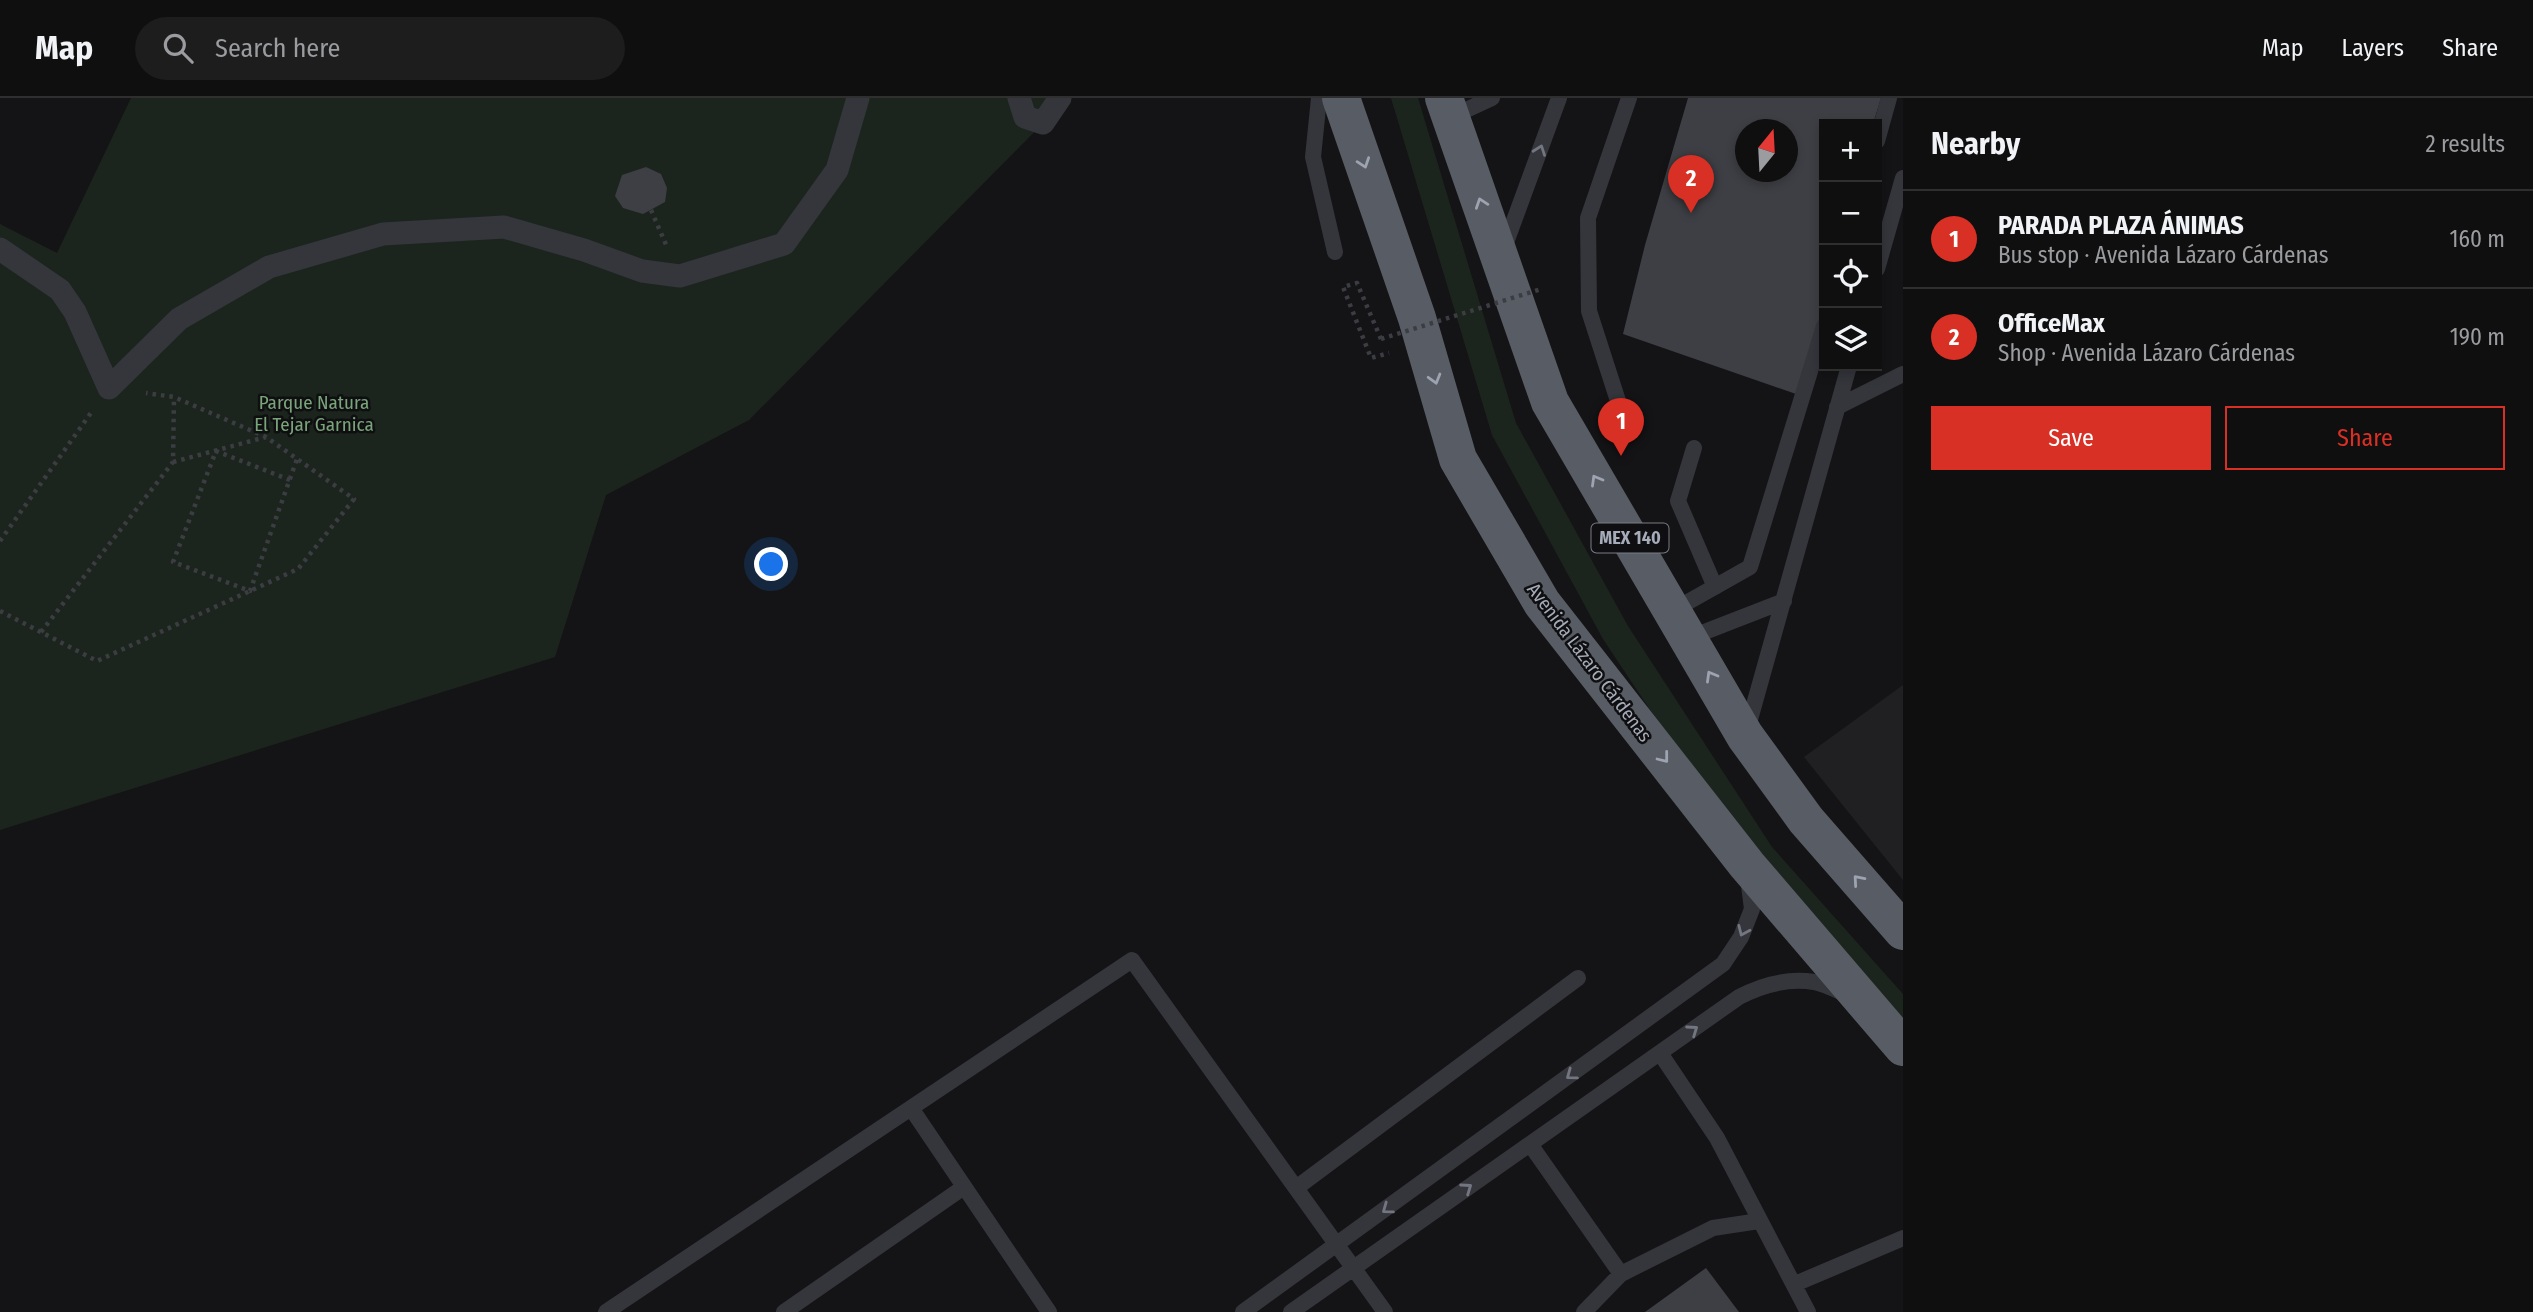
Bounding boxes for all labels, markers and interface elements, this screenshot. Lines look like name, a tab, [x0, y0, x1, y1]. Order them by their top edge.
search box	[135, 17, 625, 80]
text: Map	[35, 28, 93, 68]
icon: search	[159, 29, 197, 67]
text: Search here	[215, 33, 340, 64]
text: Map	[2262, 34, 2304, 62]
text: Layers	[2342, 34, 2404, 62]
text: Share	[2442, 34, 2498, 62]
north arrow	[1735, 119, 1798, 182]
map controls	[1819, 119, 1882, 371]
button: +	[1819, 119, 1882, 182]
text: Nearby	[1931, 126, 2020, 162]
text: 2 results	[2425, 130, 2505, 158]
one-way arrow	[1531, 144, 1545, 156]
pin: 2	[1668, 155, 1714, 213]
one-way arrow	[1356, 156, 1370, 168]
button: −	[1819, 182, 1882, 245]
one-way arrow	[1475, 198, 1489, 210]
text: PARADA PLAZA ÁNIMAS	[1998, 210, 2244, 241]
text: 1	[1949, 225, 1959, 253]
text: 160 m	[2450, 225, 2505, 253]
text: Bus stop · Avenida Lázaro Cárdenas	[1998, 241, 2329, 269]
button: locate	[1819, 245, 1882, 308]
button: layers	[1819, 308, 1882, 371]
text: OfficeMax	[1998, 308, 2105, 339]
text: 2	[1949, 323, 1959, 351]
text: 190 m	[2450, 323, 2505, 351]
text: Shop · Avenida Lázaro Cárdenas	[1998, 339, 2295, 367]
one-way arrow	[1426, 372, 1441, 384]
park label: Parque Natura El Tejar Garnica	[254, 391, 374, 436]
pin: 1	[1598, 398, 1644, 456]
button: Save	[1931, 406, 2211, 470]
button: Share	[2225, 406, 2505, 470]
one-way arrow	[1591, 475, 1604, 488]
road number: MEX 140	[1592, 524, 1668, 552]
your location	[754, 547, 788, 581]
street label: Avenida Lázaro Cárdenas	[1522, 578, 1657, 746]
one-way arrow	[1706, 671, 1719, 684]
one-way arrow	[1655, 751, 1668, 763]
one-way arrow	[1854, 875, 1866, 888]
one-way arrow	[1737, 924, 1751, 936]
one-way arrow	[1685, 1026, 1698, 1038]
one-way arrow	[1566, 1067, 1578, 1079]
one-way arrow	[1459, 1184, 1472, 1196]
one-way arrow	[1382, 1201, 1395, 1213]

